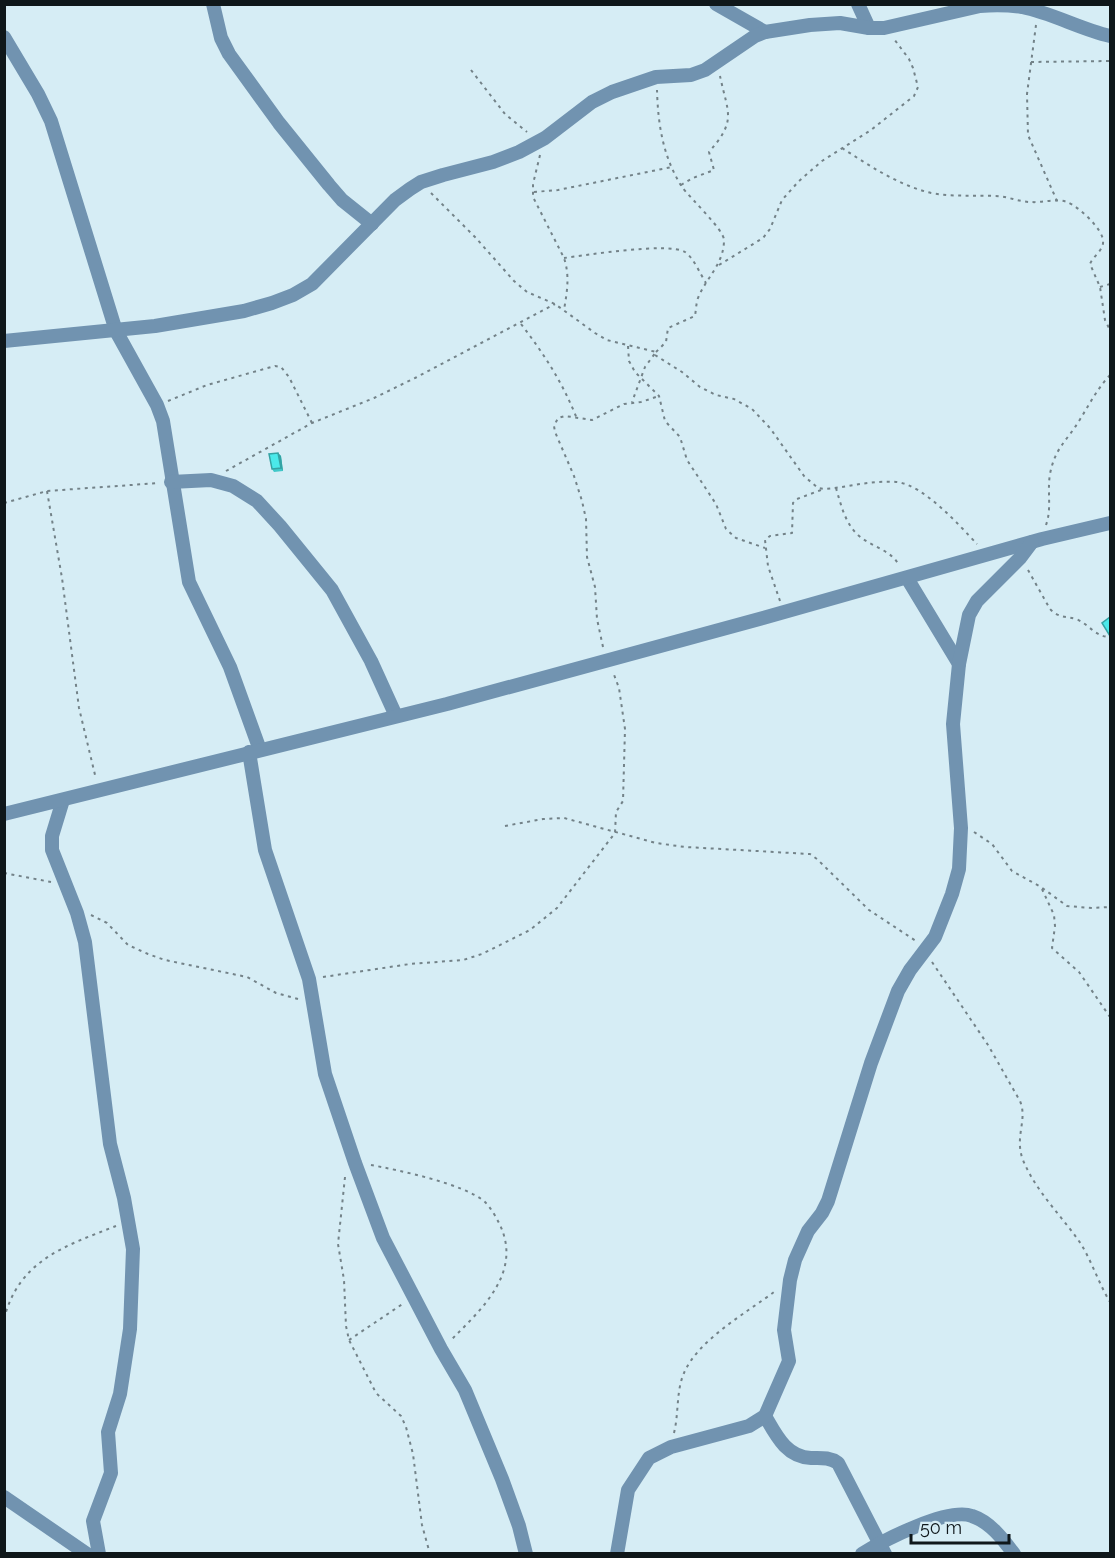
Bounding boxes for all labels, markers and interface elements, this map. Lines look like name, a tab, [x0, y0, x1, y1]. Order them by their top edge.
scale bar	[911, 1507, 1008, 1545]
text: 50 m	[920, 1517, 962, 1538]

